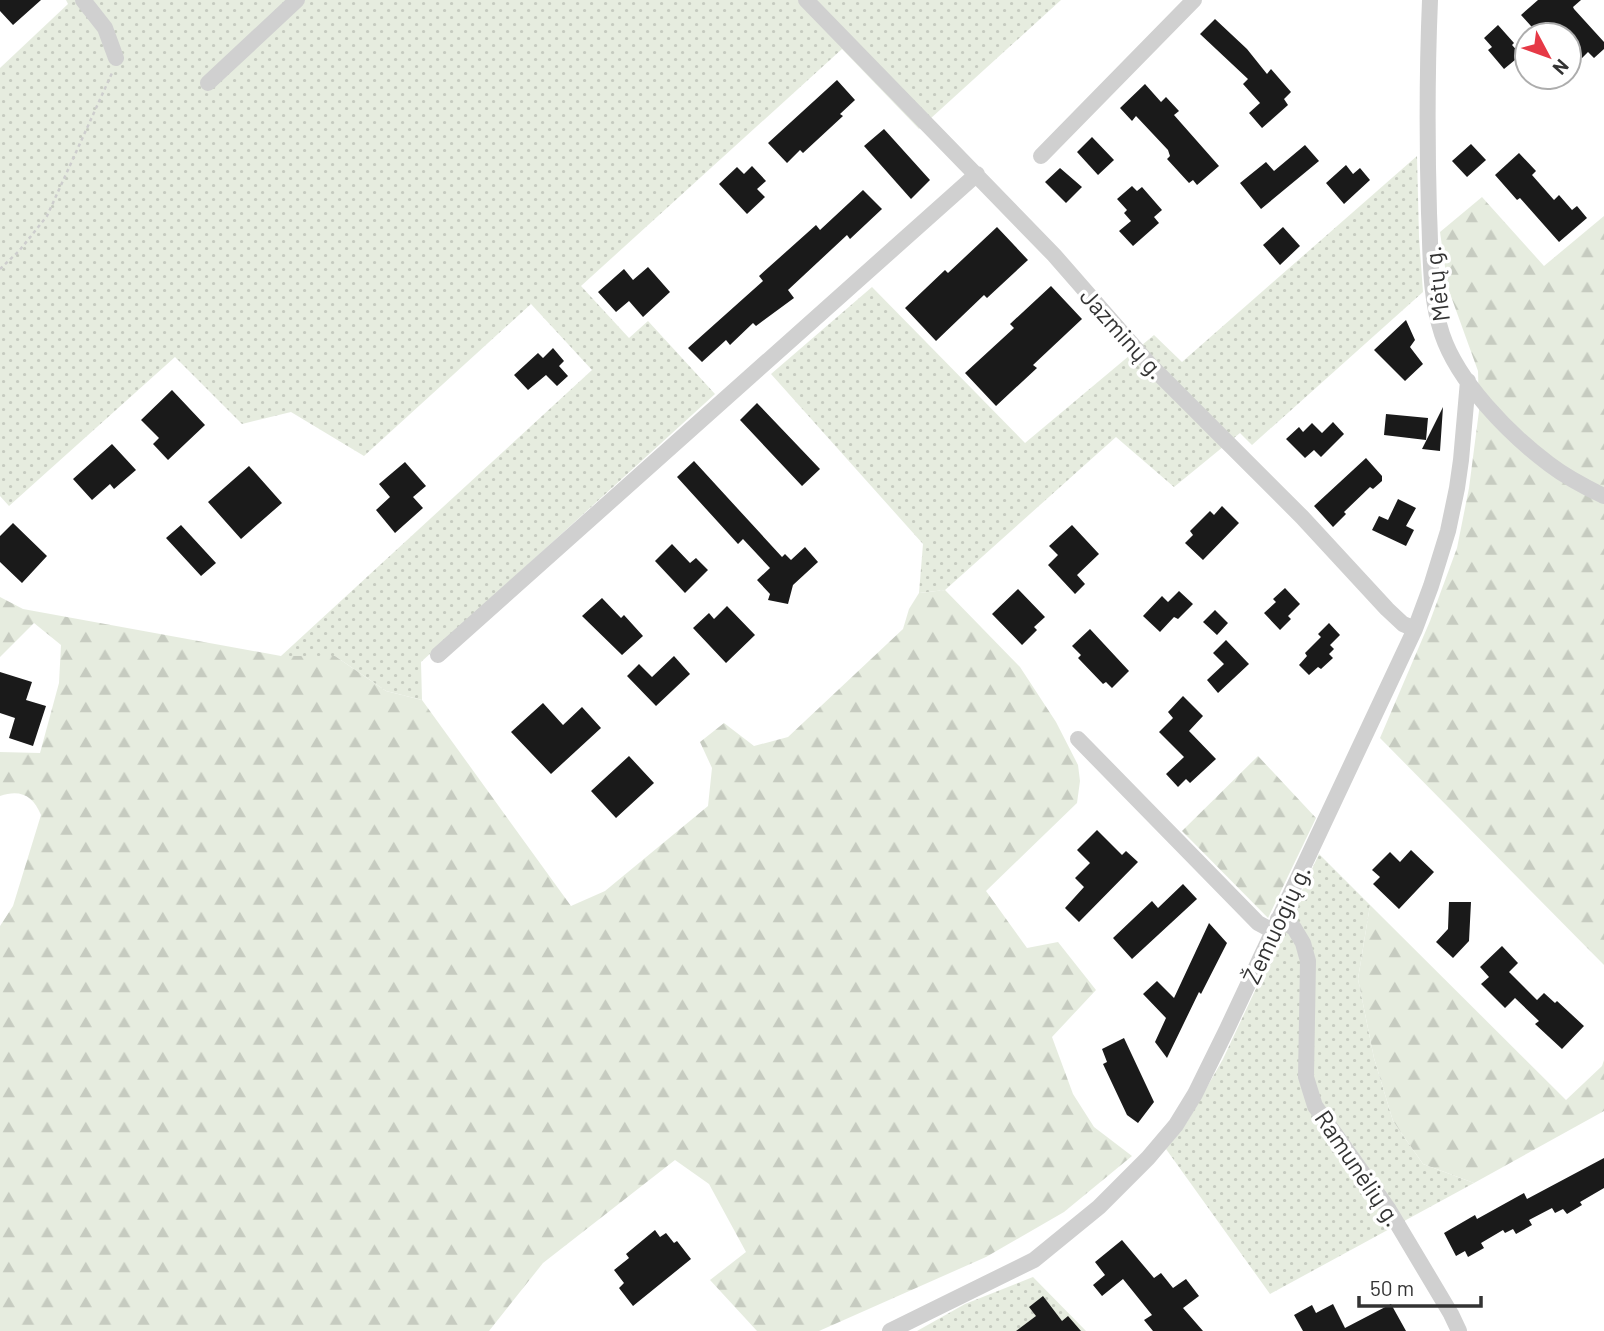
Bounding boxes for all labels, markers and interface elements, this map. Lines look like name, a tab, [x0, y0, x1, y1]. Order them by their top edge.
north arrow	[1513, 21, 1583, 91]
text: N	[1548, 55, 1574, 80]
street label: Mėtų g.	[1417, 245, 1455, 323]
street label: Jazminų g.	[1074, 281, 1172, 385]
street label: Žemuogių g.	[1236, 860, 1316, 988]
street label: Ramunėlių g.	[1309, 1104, 1409, 1232]
scale bar	[1359, 1264, 1482, 1308]
text: 50 m	[1370, 1275, 1414, 1300]

